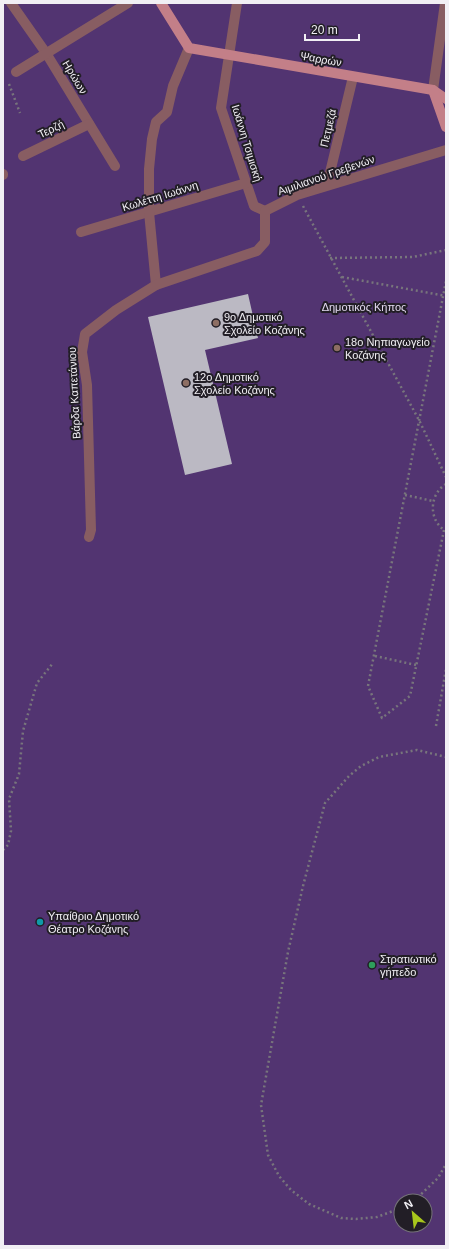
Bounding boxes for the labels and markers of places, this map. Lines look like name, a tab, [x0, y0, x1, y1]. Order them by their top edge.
place label: 9ο Δημοτικό Σχολείο Κοζάνης	[224, 311, 305, 336]
marker: 9ο Δημοτικό Σχολείο Κοζάνης	[211, 318, 221, 328]
place label: 18ο Νηπιαγωγείο Κοζάνης	[345, 336, 430, 361]
marker: 18ο Νηπιαγωγείο Κοζάνης	[332, 343, 342, 353]
place label: 12ο Δημοτικό Σχολείο Κοζάνης	[194, 371, 275, 396]
marker: 12ο Δημοτικό Σχολείο Κοζάνης	[181, 378, 191, 388]
place label: Υπαίθριο Δημοτικό Θέατρο Κοζάνης	[48, 910, 139, 935]
marker: Υπαίθριο Δημοτικό Θέατρο Κοζάνης	[35, 917, 45, 927]
place label: Στρατιωτικό γήπεδο	[380, 953, 437, 978]
marker: Στρατιωτικό γήπεδο	[367, 960, 377, 970]

